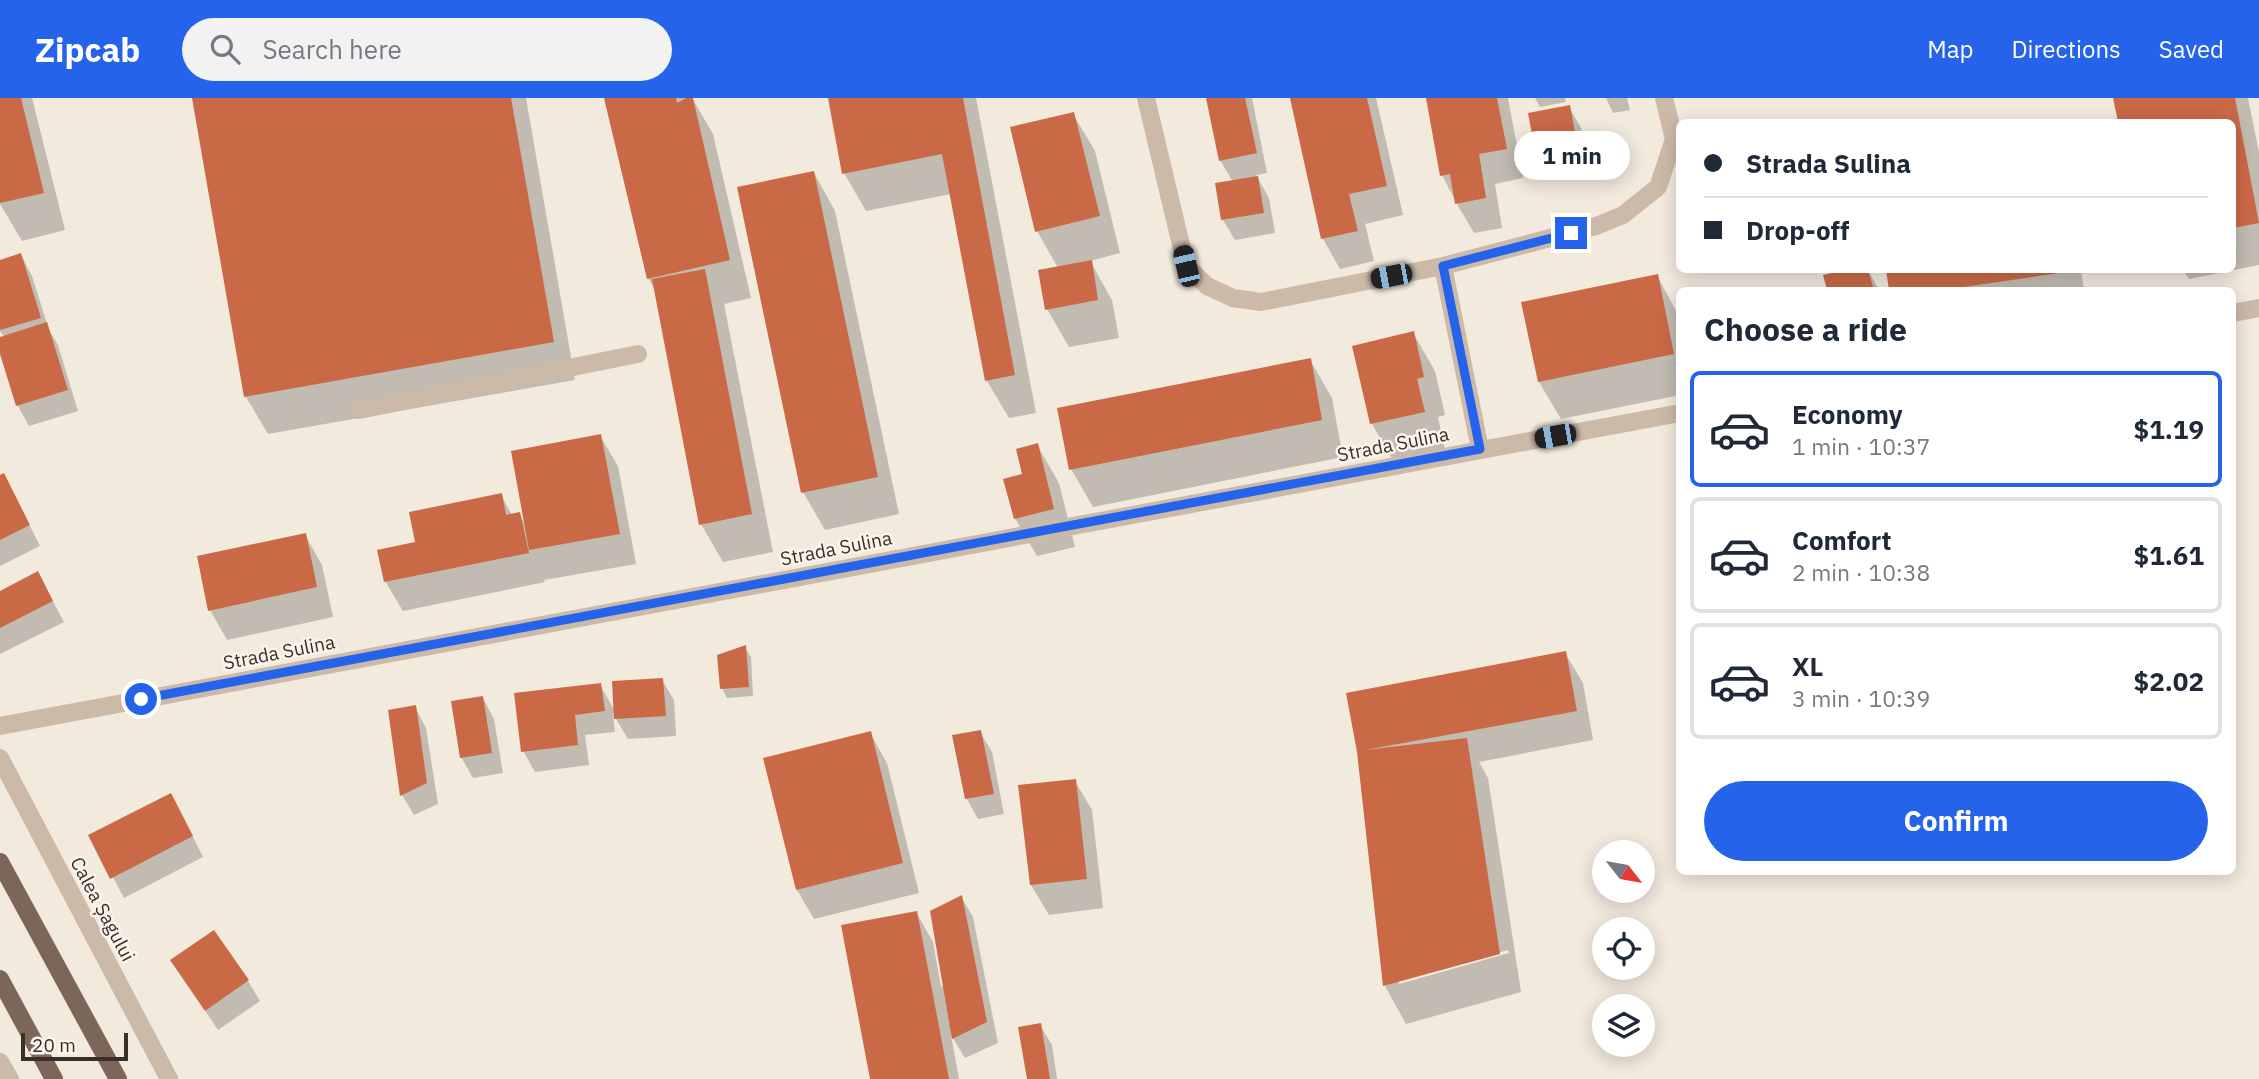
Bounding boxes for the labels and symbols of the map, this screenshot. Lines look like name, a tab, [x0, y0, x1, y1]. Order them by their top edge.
callout: 1 min	[1513, 131, 1629, 180]
route end	[1555, 217, 1587, 249]
car	[1172, 243, 1201, 289]
car	[1369, 262, 1414, 290]
street label: Strada Sulina	[1335, 421, 1451, 467]
car	[1533, 422, 1578, 450]
street label: Strada Sulina	[778, 525, 894, 571]
street label: Strada Sulina	[221, 629, 337, 675]
route start	[125, 683, 157, 715]
north arrow	[1592, 840, 1656, 903]
street label: Calea Șagului	[65, 853, 141, 965]
scale bar	[21, 1030, 128, 1062]

